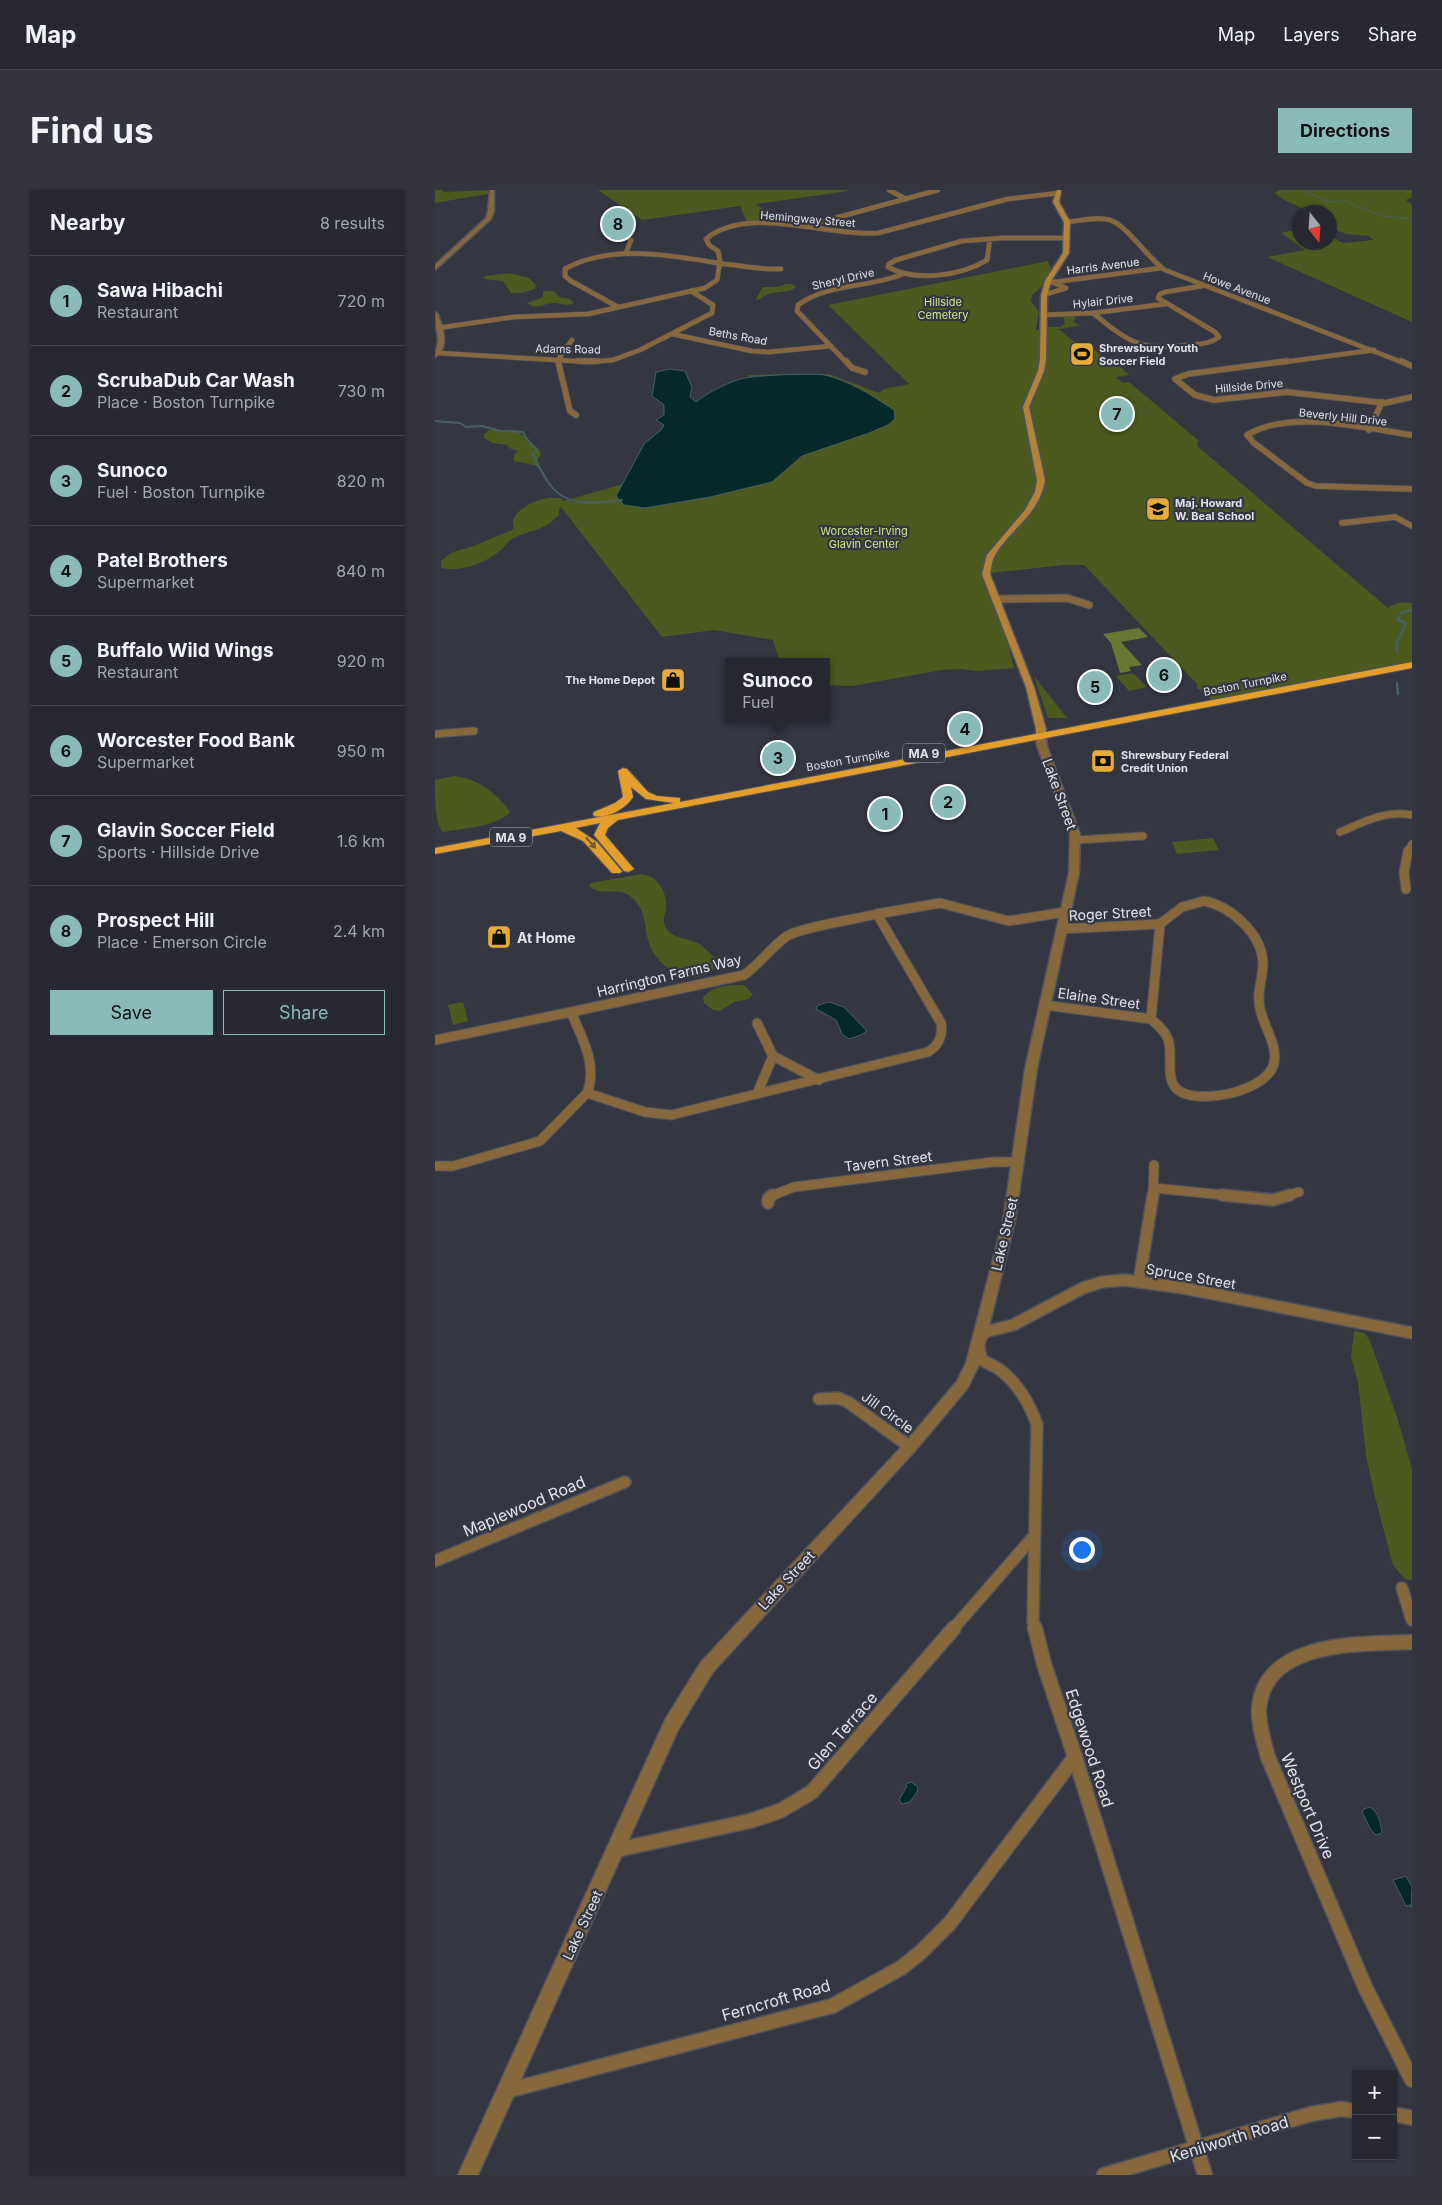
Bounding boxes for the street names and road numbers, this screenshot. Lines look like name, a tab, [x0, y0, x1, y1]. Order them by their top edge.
street label: Hemingway Street	[760, 208, 857, 230]
street label: Harris Avenue	[1066, 255, 1140, 277]
street label: Sheryl Drive	[810, 265, 876, 293]
street label: Howe Avenue	[1201, 269, 1273, 307]
street label: Hylair Drive	[1072, 291, 1134, 311]
street label: Beths Road	[708, 324, 768, 348]
street label: Adams Road	[535, 341, 601, 357]
street label: Hillside Drive	[1214, 376, 1284, 396]
street label: Beverly Hill Drive	[1298, 405, 1388, 429]
street label: Boston Turnpike	[1202, 669, 1288, 699]
road number: MA 9	[903, 744, 945, 762]
street label: Boston Turnpike	[805, 746, 891, 774]
street label: Lake Street	[1039, 756, 1081, 832]
road number: MA 9	[490, 828, 532, 846]
street label: Roger Street	[1068, 902, 1152, 924]
street label: Harrington Farms Way	[595, 950, 743, 1000]
street label: Elaine Street	[1057, 984, 1142, 1012]
street label: Tavern Street	[843, 1147, 933, 1175]
street label: Lake Street	[987, 1195, 1021, 1272]
street label: Spruce Street	[1145, 1260, 1238, 1292]
street label: Jill Circle	[859, 1387, 917, 1437]
street label: Maplewood Road	[460, 1471, 588, 1541]
street label: Lake Street	[754, 1547, 818, 1613]
street label: Edgewood Road	[1061, 1686, 1119, 1810]
street label: Glen Terrace	[803, 1688, 881, 1774]
street label: Westport Drive	[1277, 1750, 1339, 1862]
street label: Lake Street	[558, 1887, 606, 1962]
street label: Ferncroft Road	[719, 1975, 833, 2025]
street label: Kenilworth Road	[1167, 2111, 1291, 2167]

